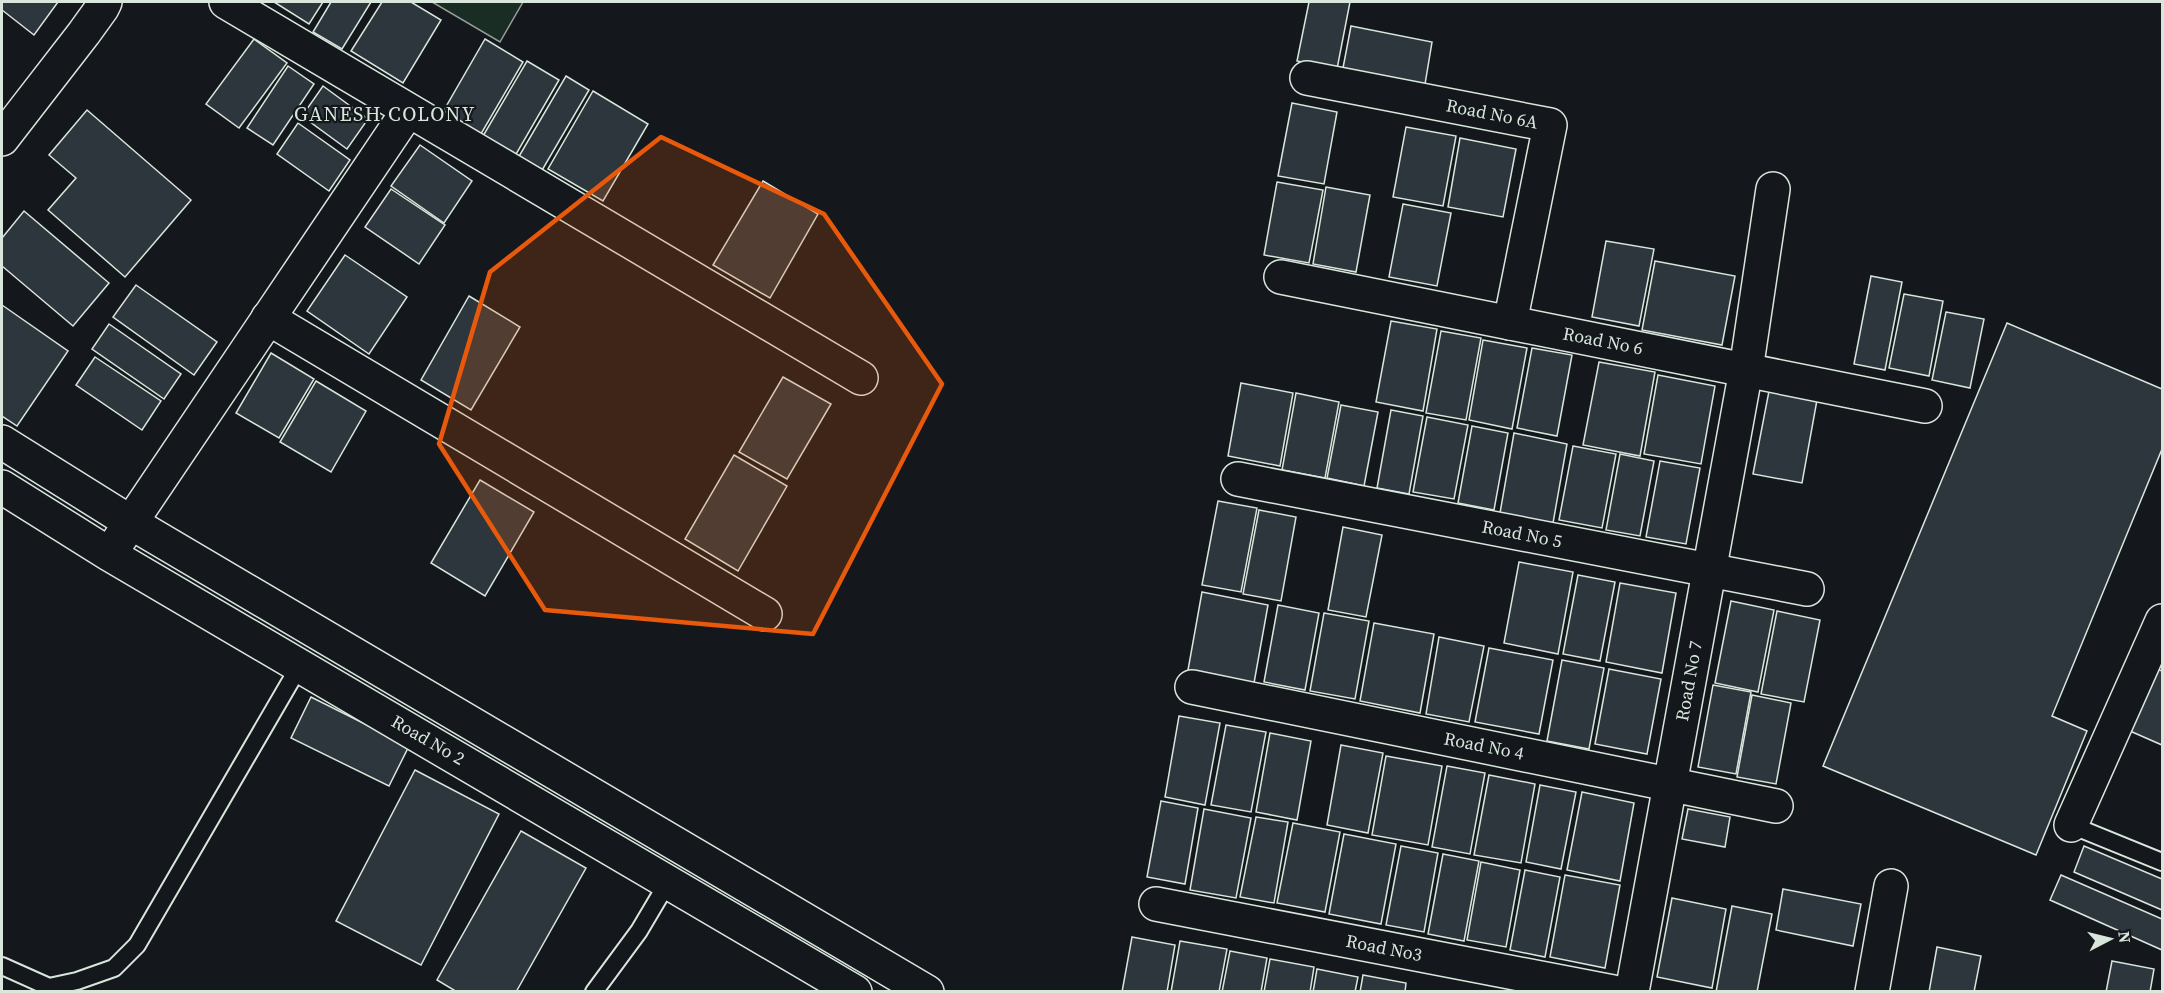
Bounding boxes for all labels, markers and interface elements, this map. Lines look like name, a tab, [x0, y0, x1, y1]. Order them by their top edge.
street label: Road No 6A	[1444, 92, 1540, 135]
district label: GANESH COLONY	[294, 100, 476, 128]
street label: Road No 6	[1561, 321, 1645, 361]
street label: Road No 5	[1480, 514, 1564, 554]
street label: Road No 7	[1669, 639, 1708, 723]
street label: Road No 2	[387, 708, 470, 771]
street label: Road No 4	[1442, 726, 1526, 766]
north arrow	[2080, 909, 2140, 969]
street label: Road No3	[1344, 928, 1424, 967]
text: N	[2113, 930, 2137, 945]

